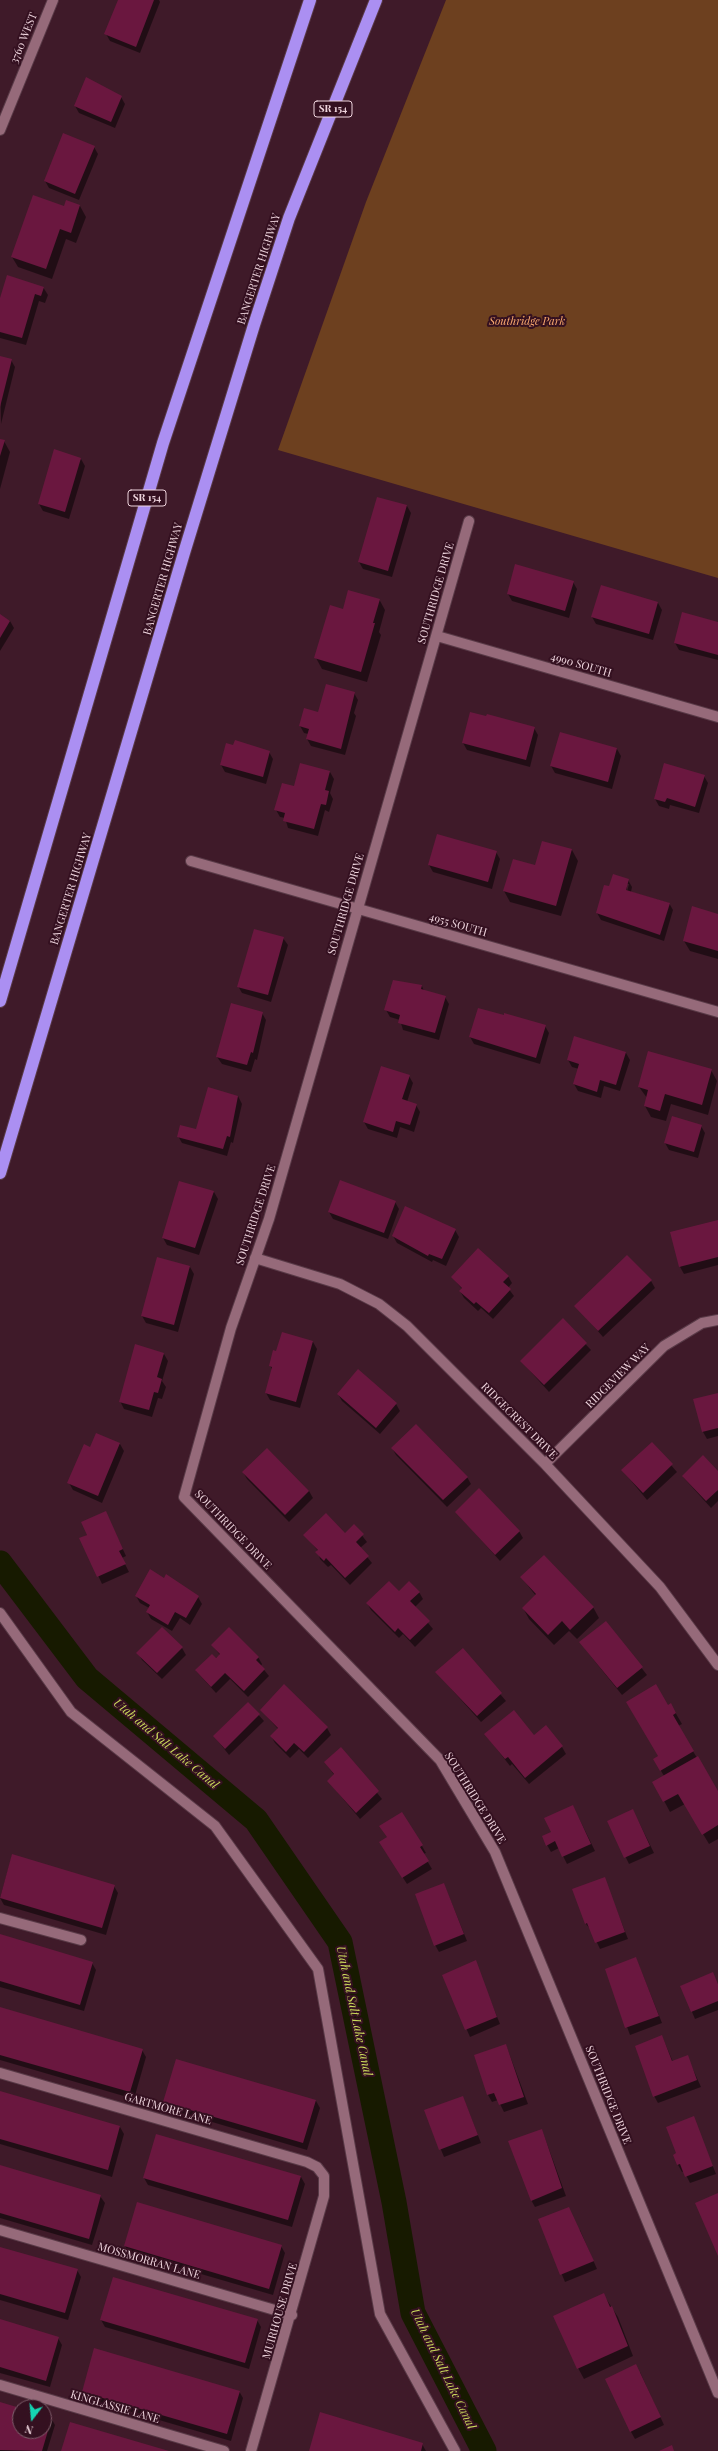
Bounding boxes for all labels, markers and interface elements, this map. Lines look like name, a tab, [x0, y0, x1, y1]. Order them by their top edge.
street label: 3760 WEST	[8, 11, 40, 65]
road number: SR 154	[314, 101, 352, 117]
street label: BANGERTER HIGHWAY	[235, 212, 283, 326]
park label: Southridge Park	[489, 315, 565, 329]
road number: SR 154	[128, 490, 166, 506]
street label: BANGERTER HIGHWAY	[141, 521, 185, 637]
street label: SOUTHRIDGE DRIVE	[415, 541, 457, 645]
street label: 4990 SOUTH	[549, 650, 613, 680]
street label: BANGERTER HIGHWAY	[48, 831, 94, 947]
street label: SOUTHRIDGE DRIVE	[325, 852, 367, 956]
street label: 4955 SOUTH	[428, 910, 488, 940]
street label: SOUTHRIDGE DRIVE	[233, 1163, 279, 1267]
street label: RIDGEVIEW WAY	[583, 1341, 653, 1411]
street label: RIDGECREST DRIVE	[478, 1380, 560, 1462]
street label: SOUTHRIDGE DRIVE	[192, 1488, 274, 1572]
water label: Utah and Salt Lake Canal	[111, 1696, 221, 1792]
street label: SOUTHRIDGE DRIVE	[442, 1750, 508, 1846]
water label: Utah and Salt Lake Canal	[333, 1945, 375, 2077]
street label: SOUTHRIDGE DRIVE	[582, 2044, 634, 2146]
street label: GARTMORE LANE	[123, 2090, 213, 2128]
street label: MOSSMORRAN LANE	[96, 2240, 202, 2282]
street label: MUIRHOUSE DRIVE	[260, 2261, 300, 2361]
water label: Utah and Salt Lake Canal	[407, 2306, 479, 2432]
street label: KINGLASSIE LANE	[69, 2388, 161, 2426]
north arrow	[12, 2399, 52, 2439]
text: N	[23, 2422, 35, 2438]

